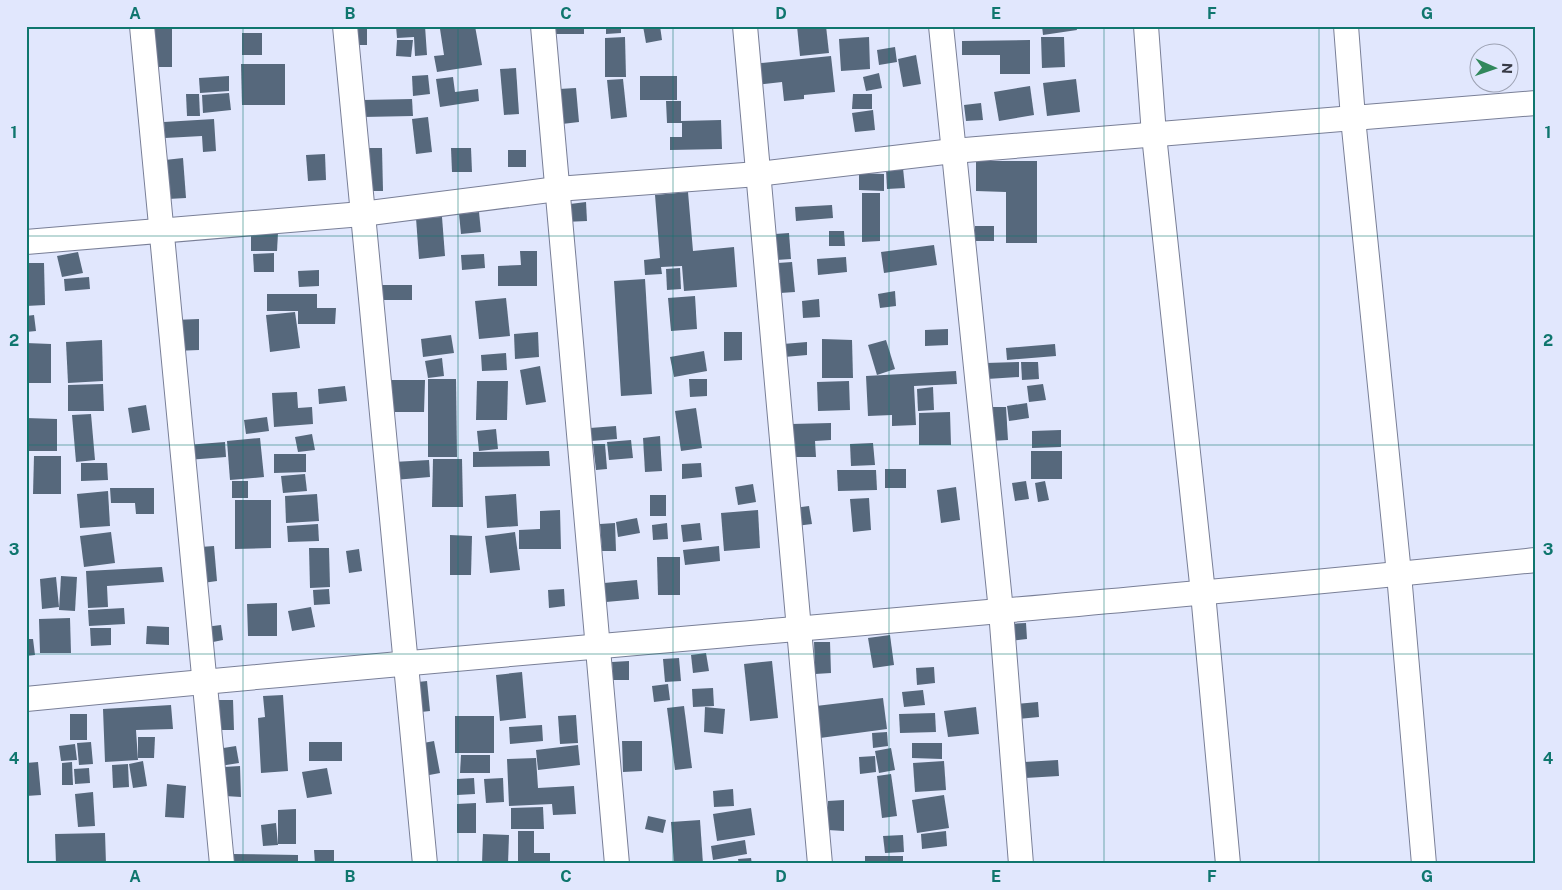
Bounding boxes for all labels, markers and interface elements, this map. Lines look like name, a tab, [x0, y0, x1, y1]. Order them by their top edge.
text: A	[129, 4, 141, 23]
text: B	[345, 4, 356, 23]
text: C	[560, 4, 572, 23]
text: D	[775, 4, 787, 23]
text: E	[991, 4, 1001, 23]
text: F	[1207, 4, 1217, 23]
text: G	[1421, 4, 1433, 23]
north arrow	[1470, 42, 1520, 92]
text: N	[1499, 63, 1515, 74]
text: 1	[11, 123, 17, 142]
text: 1	[1545, 123, 1551, 142]
text: 2	[9, 331, 19, 350]
text: 2	[1543, 331, 1553, 350]
text: 3	[9, 540, 19, 559]
text: 3	[1543, 540, 1553, 559]
text: 4	[9, 749, 20, 768]
text: 4	[1543, 749, 1554, 768]
text: A	[129, 867, 141, 886]
text: B	[345, 867, 356, 886]
text: C	[560, 867, 572, 886]
text: D	[775, 867, 787, 886]
text: E	[991, 867, 1001, 886]
text: F	[1207, 867, 1217, 886]
text: G	[1421, 867, 1433, 886]

